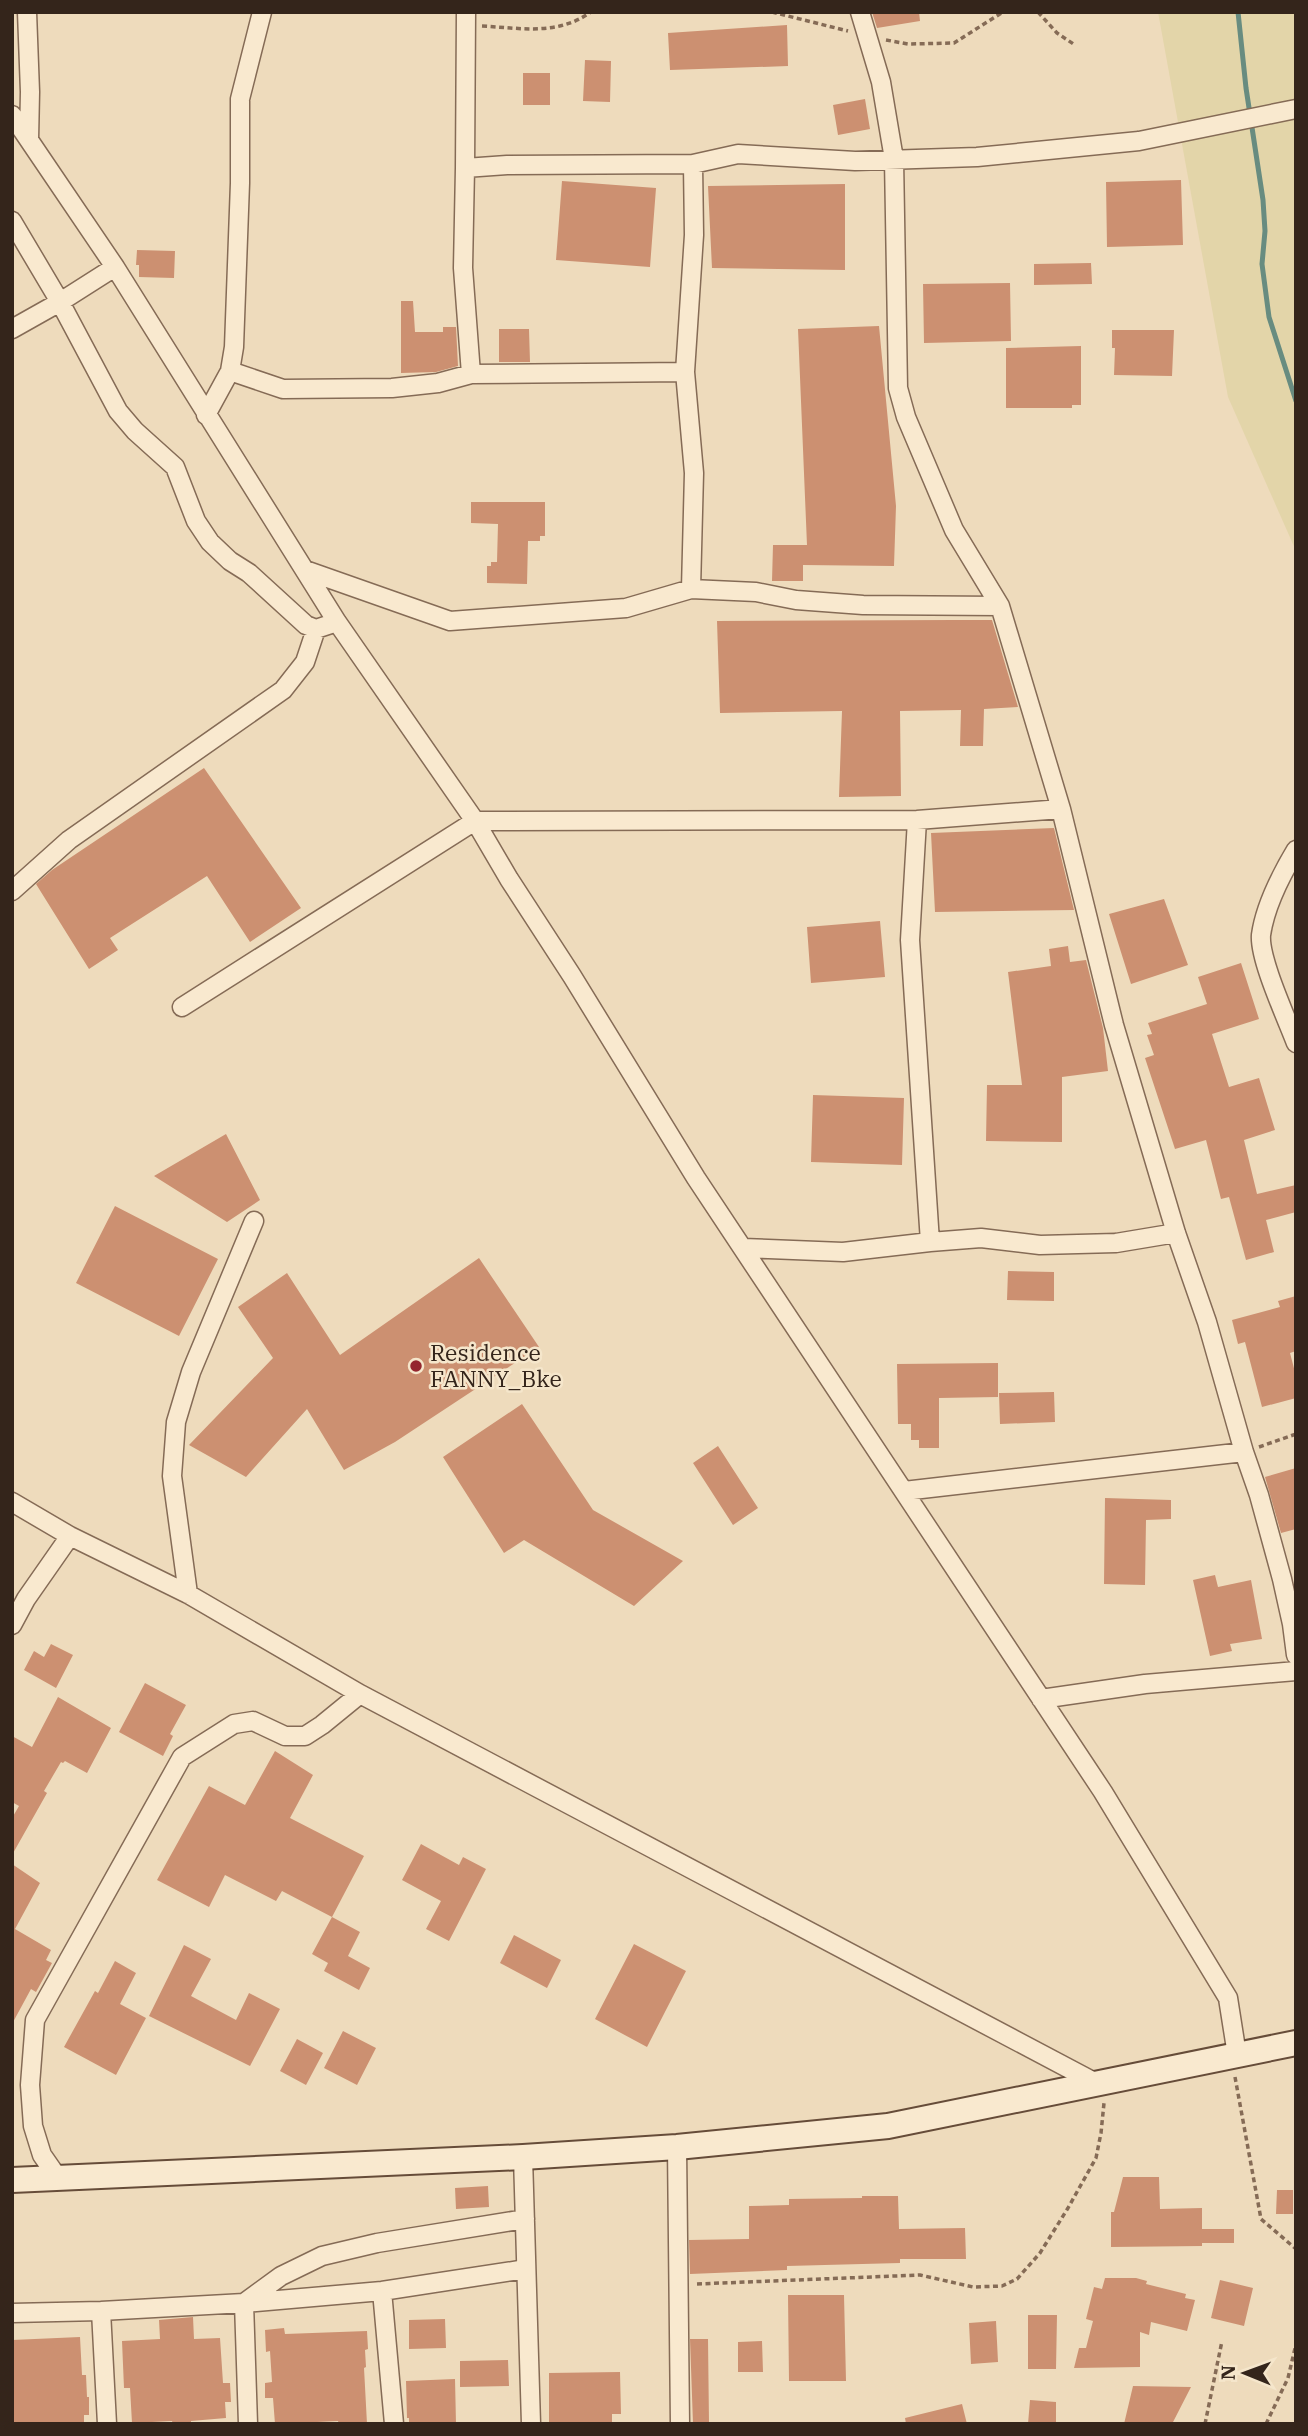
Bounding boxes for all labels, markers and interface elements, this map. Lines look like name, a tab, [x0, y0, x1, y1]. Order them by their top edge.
place label: Residence FANNY_Bke	[430, 1337, 562, 1393]
marker: Residence FANNY_Bke	[408, 1358, 424, 1374]
north arrow	[1210, 2338, 1280, 2408]
text: N	[1216, 2365, 1240, 2380]

